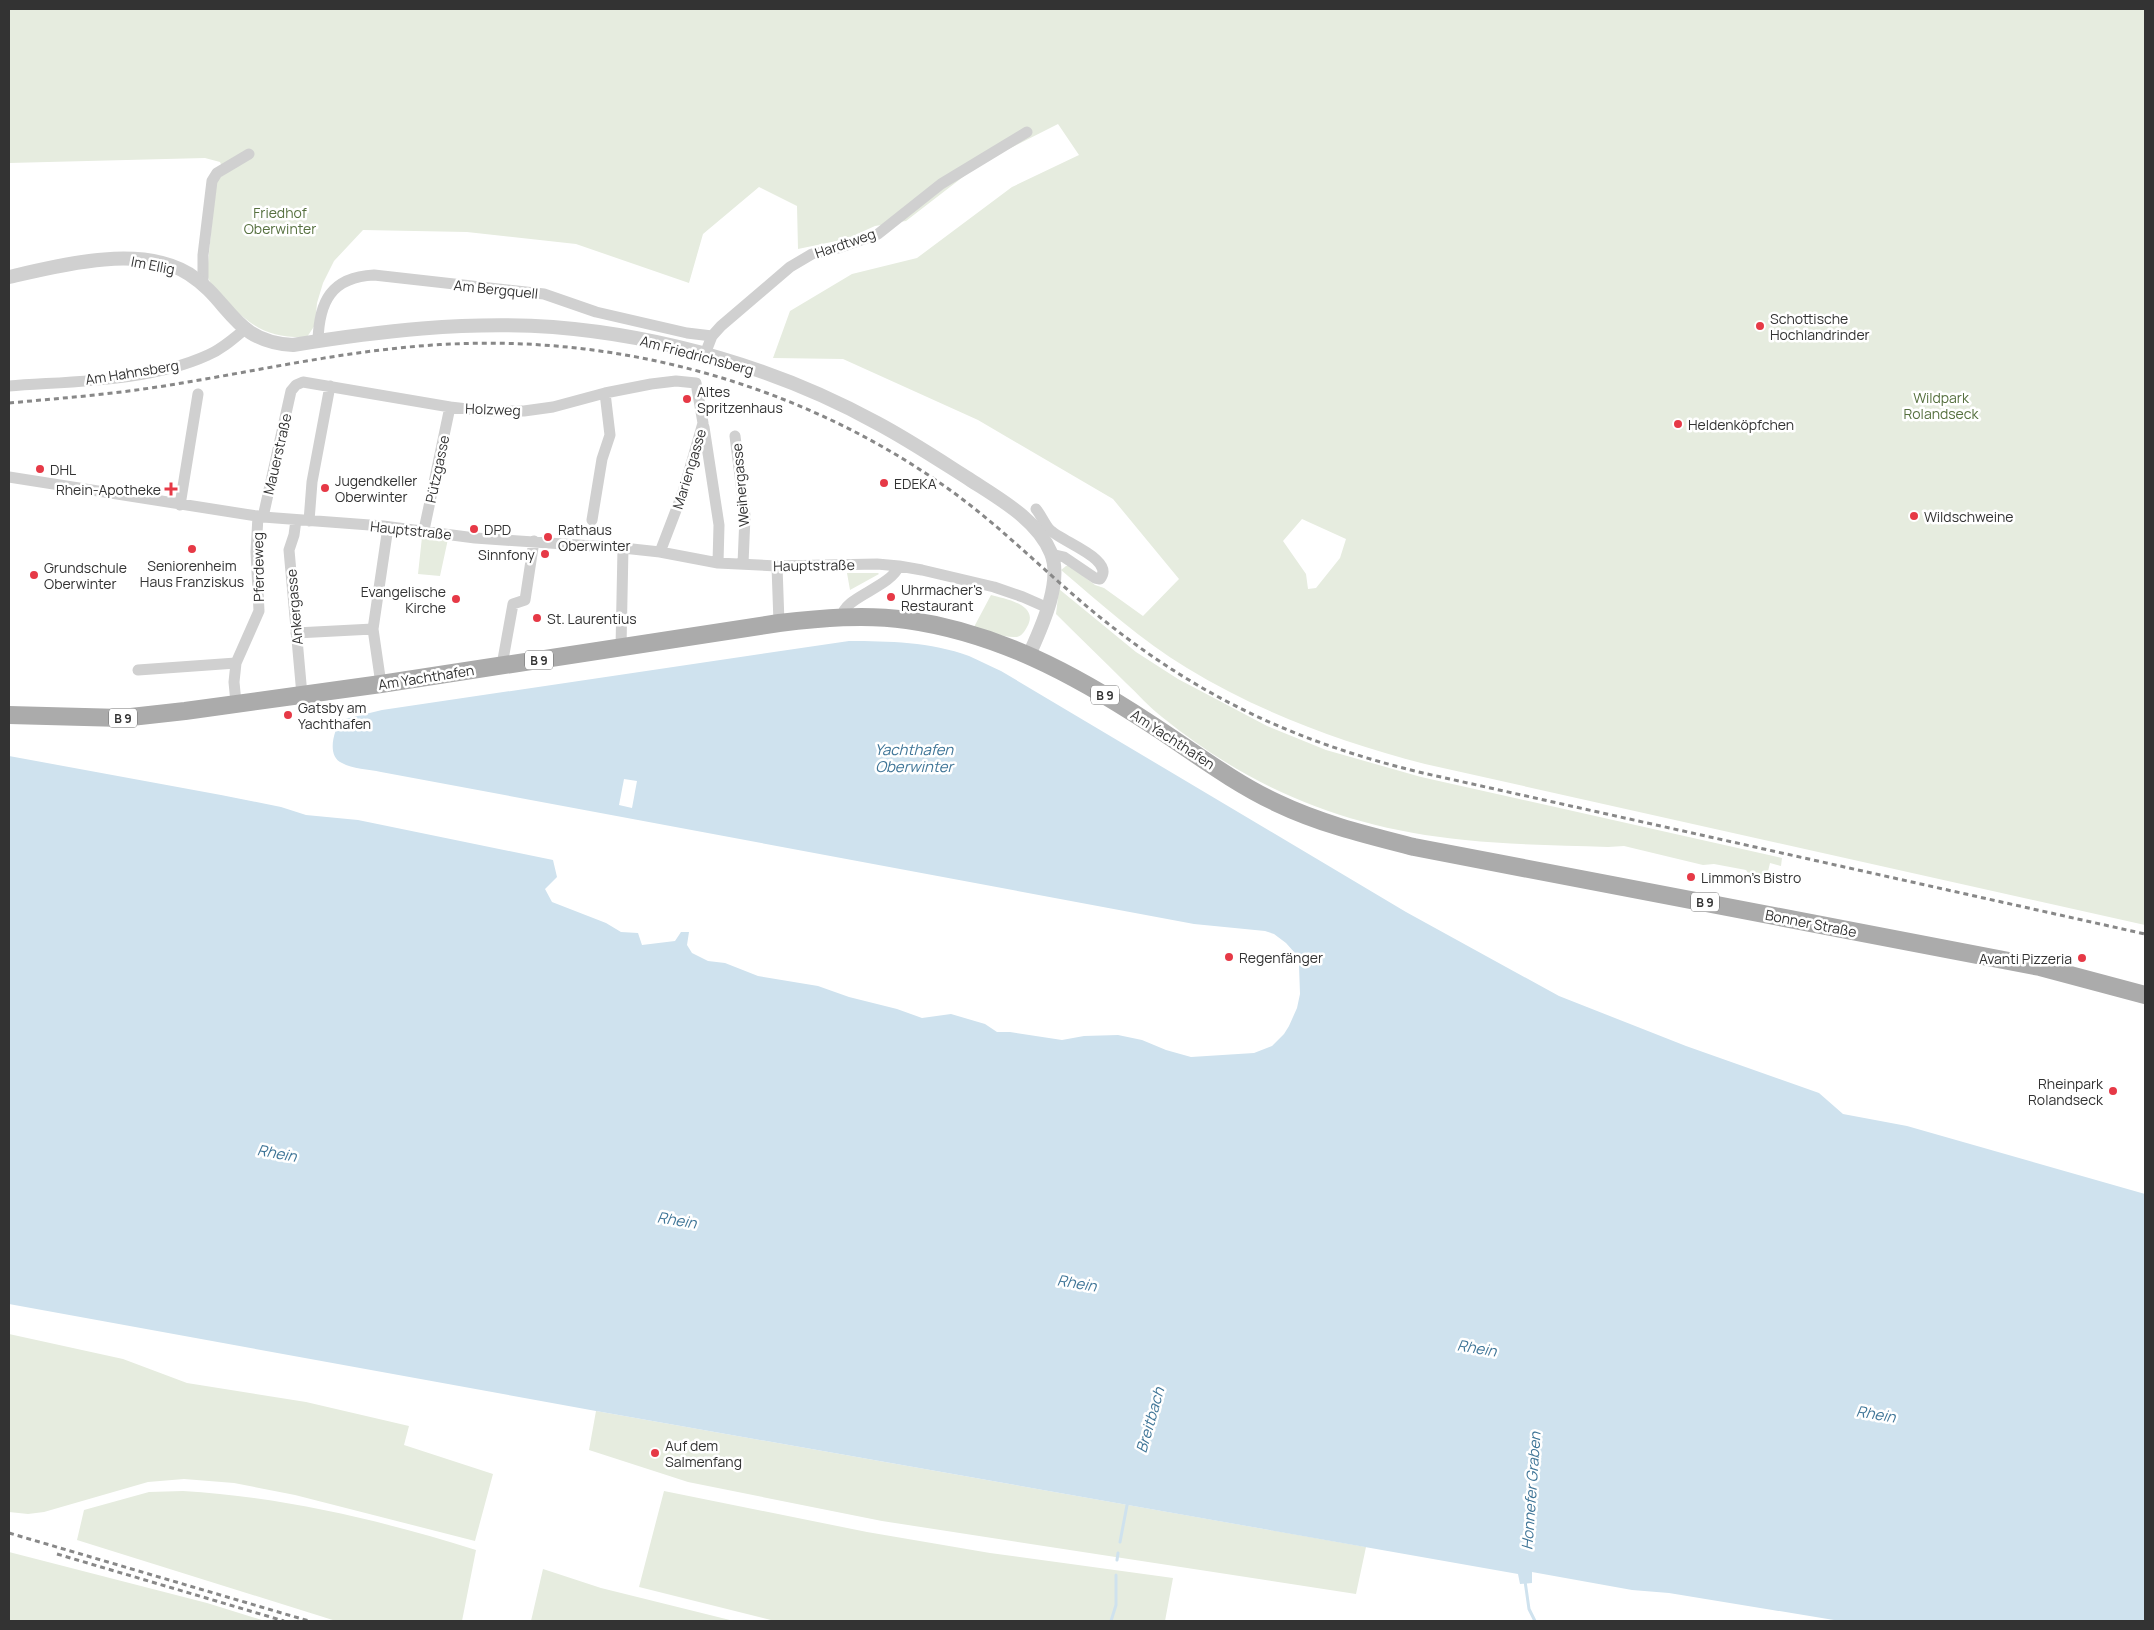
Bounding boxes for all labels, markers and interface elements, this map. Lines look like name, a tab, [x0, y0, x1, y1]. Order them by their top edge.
park label: Friedhof Oberwinter	[244, 203, 316, 238]
street label: Hardtweg	[812, 224, 878, 262]
street label: Im Ellig	[130, 251, 176, 279]
street label: Am Bergquell	[453, 275, 539, 303]
place label: Schottische Hochlandrinder	[1770, 309, 1870, 344]
marker: Schottische Hochlandrinder	[1754, 320, 1766, 332]
street label: Am Friedrichsberg	[638, 331, 756, 379]
street label: Am Hahnsberg	[84, 355, 180, 389]
place label: Altes Spritzenhaus	[697, 382, 783, 417]
park label: Wildpark Rolandseck	[1904, 388, 1980, 423]
marker: Altes Spritzenhaus	[681, 393, 693, 405]
street label: Holzweg	[465, 399, 521, 419]
street label: Mauerstraße	[258, 411, 296, 497]
place label: Heldenköpfchen	[1688, 415, 1794, 434]
marker: Heldenköpfchen	[1672, 418, 1684, 430]
street label: Mariengasse	[668, 426, 710, 512]
street label: Pützgasse	[421, 433, 453, 505]
street label: Weihergasse	[727, 442, 753, 528]
place label: DHL	[50, 460, 76, 479]
marker: DHL	[34, 463, 46, 475]
place label: Jugendkeller Oberwinter	[335, 471, 417, 506]
place label: EDEKA	[894, 474, 937, 493]
marker: EDEKA	[878, 477, 890, 489]
place label: Rhein-Apotheke	[56, 480, 161, 499]
marker: Jugendkeller Oberwinter	[319, 482, 331, 494]
marker: Rhein-Apotheke	[165, 483, 177, 495]
place label: Wildschweine	[1924, 507, 2013, 526]
marker: Wildschweine	[1908, 510, 1920, 522]
street label: Hauptstraße	[369, 516, 453, 544]
place label: DPD	[484, 520, 511, 539]
place label: Rathaus Oberwinter	[558, 520, 631, 555]
marker: DPD	[468, 523, 480, 535]
marker: Rathaus Oberwinter	[542, 531, 554, 543]
street label: Pferdeweg	[248, 532, 268, 602]
marker: Seniorenheim Haus Franziskus	[186, 543, 198, 555]
place label: Sinnfony	[478, 545, 536, 564]
marker: Sinnfony	[539, 548, 551, 560]
street label: Hauptstraße	[773, 555, 855, 575]
place label: Seniorenheim Haus Franziskus	[140, 556, 244, 591]
place label: Grundschule Oberwinter	[44, 558, 127, 593]
street label: Ankergasse	[281, 568, 307, 646]
marker: Grundschule Oberwinter	[28, 569, 40, 581]
place label: Uhrmacher's Restaurant	[901, 580, 982, 615]
place label: Evangelische Kirche	[361, 582, 446, 617]
marker: Uhrmacher's Restaurant	[885, 591, 897, 603]
marker: Evangelische Kirche	[450, 593, 462, 605]
place label: St. Laurentius	[547, 609, 637, 628]
marker: St. Laurentius	[531, 612, 543, 624]
road number: B 9	[525, 650, 553, 670]
street label: Am Yachthafen	[377, 660, 475, 694]
road number: B 9	[1091, 686, 1119, 704]
place label: Gatsby am Yachthafen	[298, 698, 371, 733]
street label: Am Yachthafen	[1127, 705, 1219, 773]
road number: B 9	[109, 708, 137, 728]
marker: Gatsby am Yachthafen	[282, 709, 294, 721]
water label: Yachthafen Oberwinter	[875, 739, 955, 777]
place label: Limmon's Bistro	[1701, 868, 1801, 887]
marker: Limmon's Bistro	[1685, 871, 1697, 883]
road number: B 9	[1691, 892, 1719, 912]
street label: Bonner Straße	[1764, 905, 1858, 941]
place label: Regenfänger	[1239, 948, 1323, 967]
place label: Avanti Pizzeria	[1979, 949, 2072, 968]
marker: Regenfänger	[1223, 951, 1235, 963]
marker: Avanti Pizzeria	[2076, 952, 2088, 964]
place label: Rheinpark Rolandseck	[2028, 1074, 2104, 1109]
marker: Rheinpark Rolandseck	[2107, 1085, 2119, 1097]
water label: Rhein	[256, 1139, 299, 1167]
water label: Rhein	[656, 1207, 699, 1234]
water label: Rhein	[1056, 1270, 1099, 1297]
water label: Rhein	[1456, 1335, 1499, 1362]
water label: Breitbach	[1131, 1384, 1170, 1455]
water label: Rhein	[1855, 1401, 1898, 1428]
water label: Honnefer Graben	[1516, 1430, 1546, 1551]
place label: Auf dem Salmenfang	[665, 1436, 742, 1471]
marker: Auf dem Salmenfang	[649, 1447, 661, 1459]

